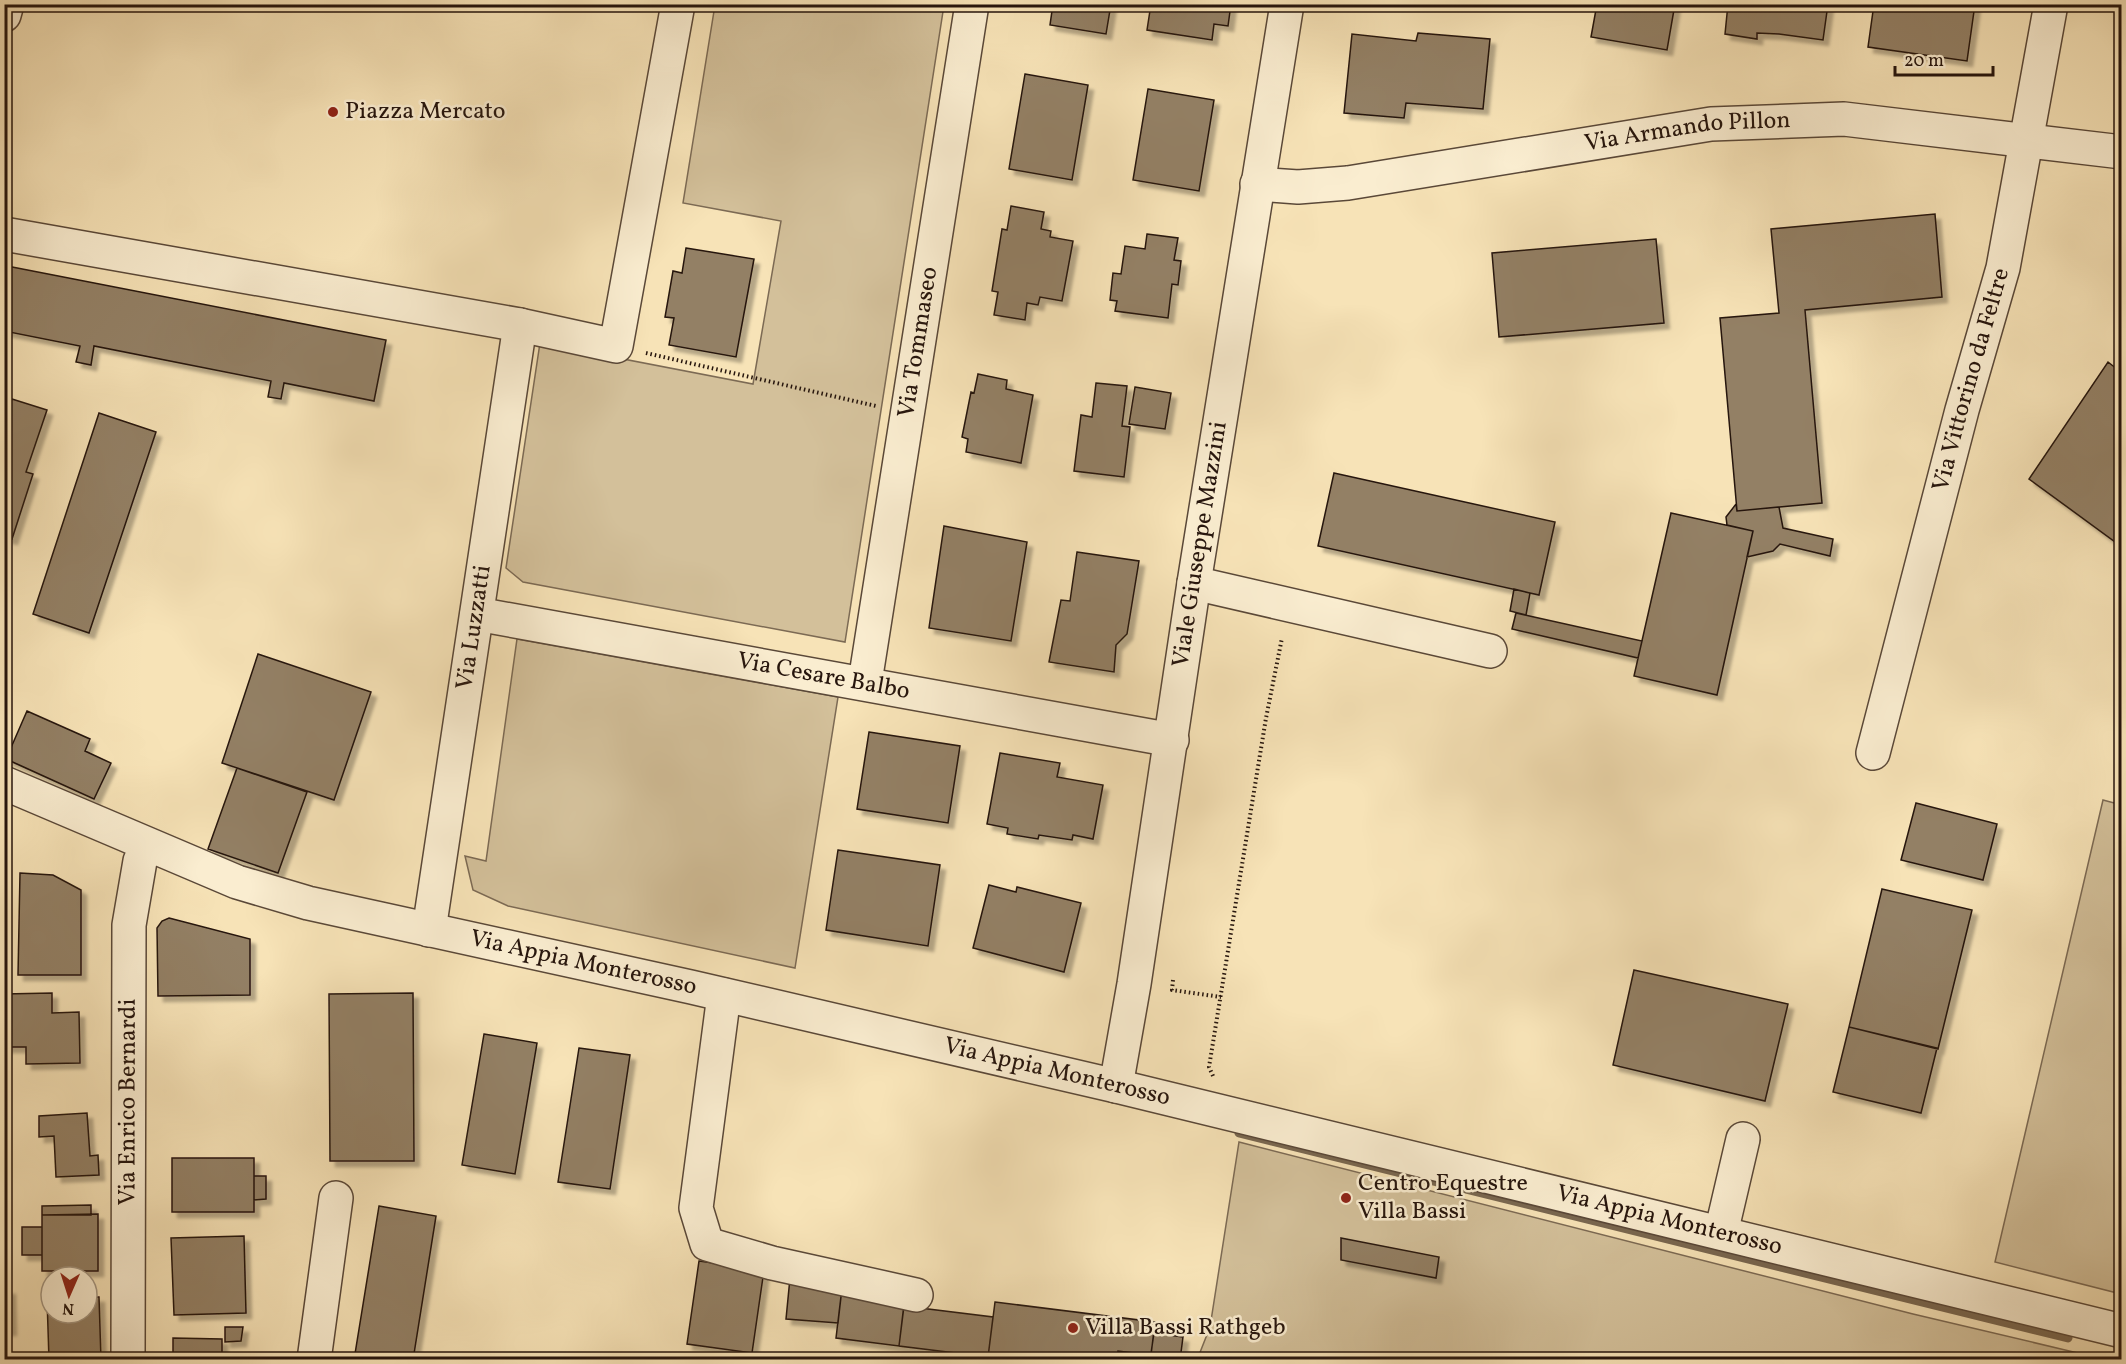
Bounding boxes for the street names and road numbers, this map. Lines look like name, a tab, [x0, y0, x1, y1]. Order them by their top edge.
street label: Via Armando Pillon	[1582, 104, 1791, 161]
street label: Via Tommaseo	[890, 264, 947, 420]
street label: Via Vittorino da Feltre	[1925, 264, 2019, 495]
street label: Viale Giuseppe Mazzini	[1165, 419, 1237, 670]
street label: Via Luzzatti	[448, 563, 501, 692]
street label: Via Cesare Balbo	[734, 644, 912, 709]
street label: Via Appia Monterosso	[467, 922, 700, 1005]
street label: Via Enrico Bernardi	[111, 998, 146, 1206]
street label: Via Appia Monterosso	[940, 1029, 1174, 1116]
street label: Via Appia Monterosso	[1553, 1177, 1786, 1265]

